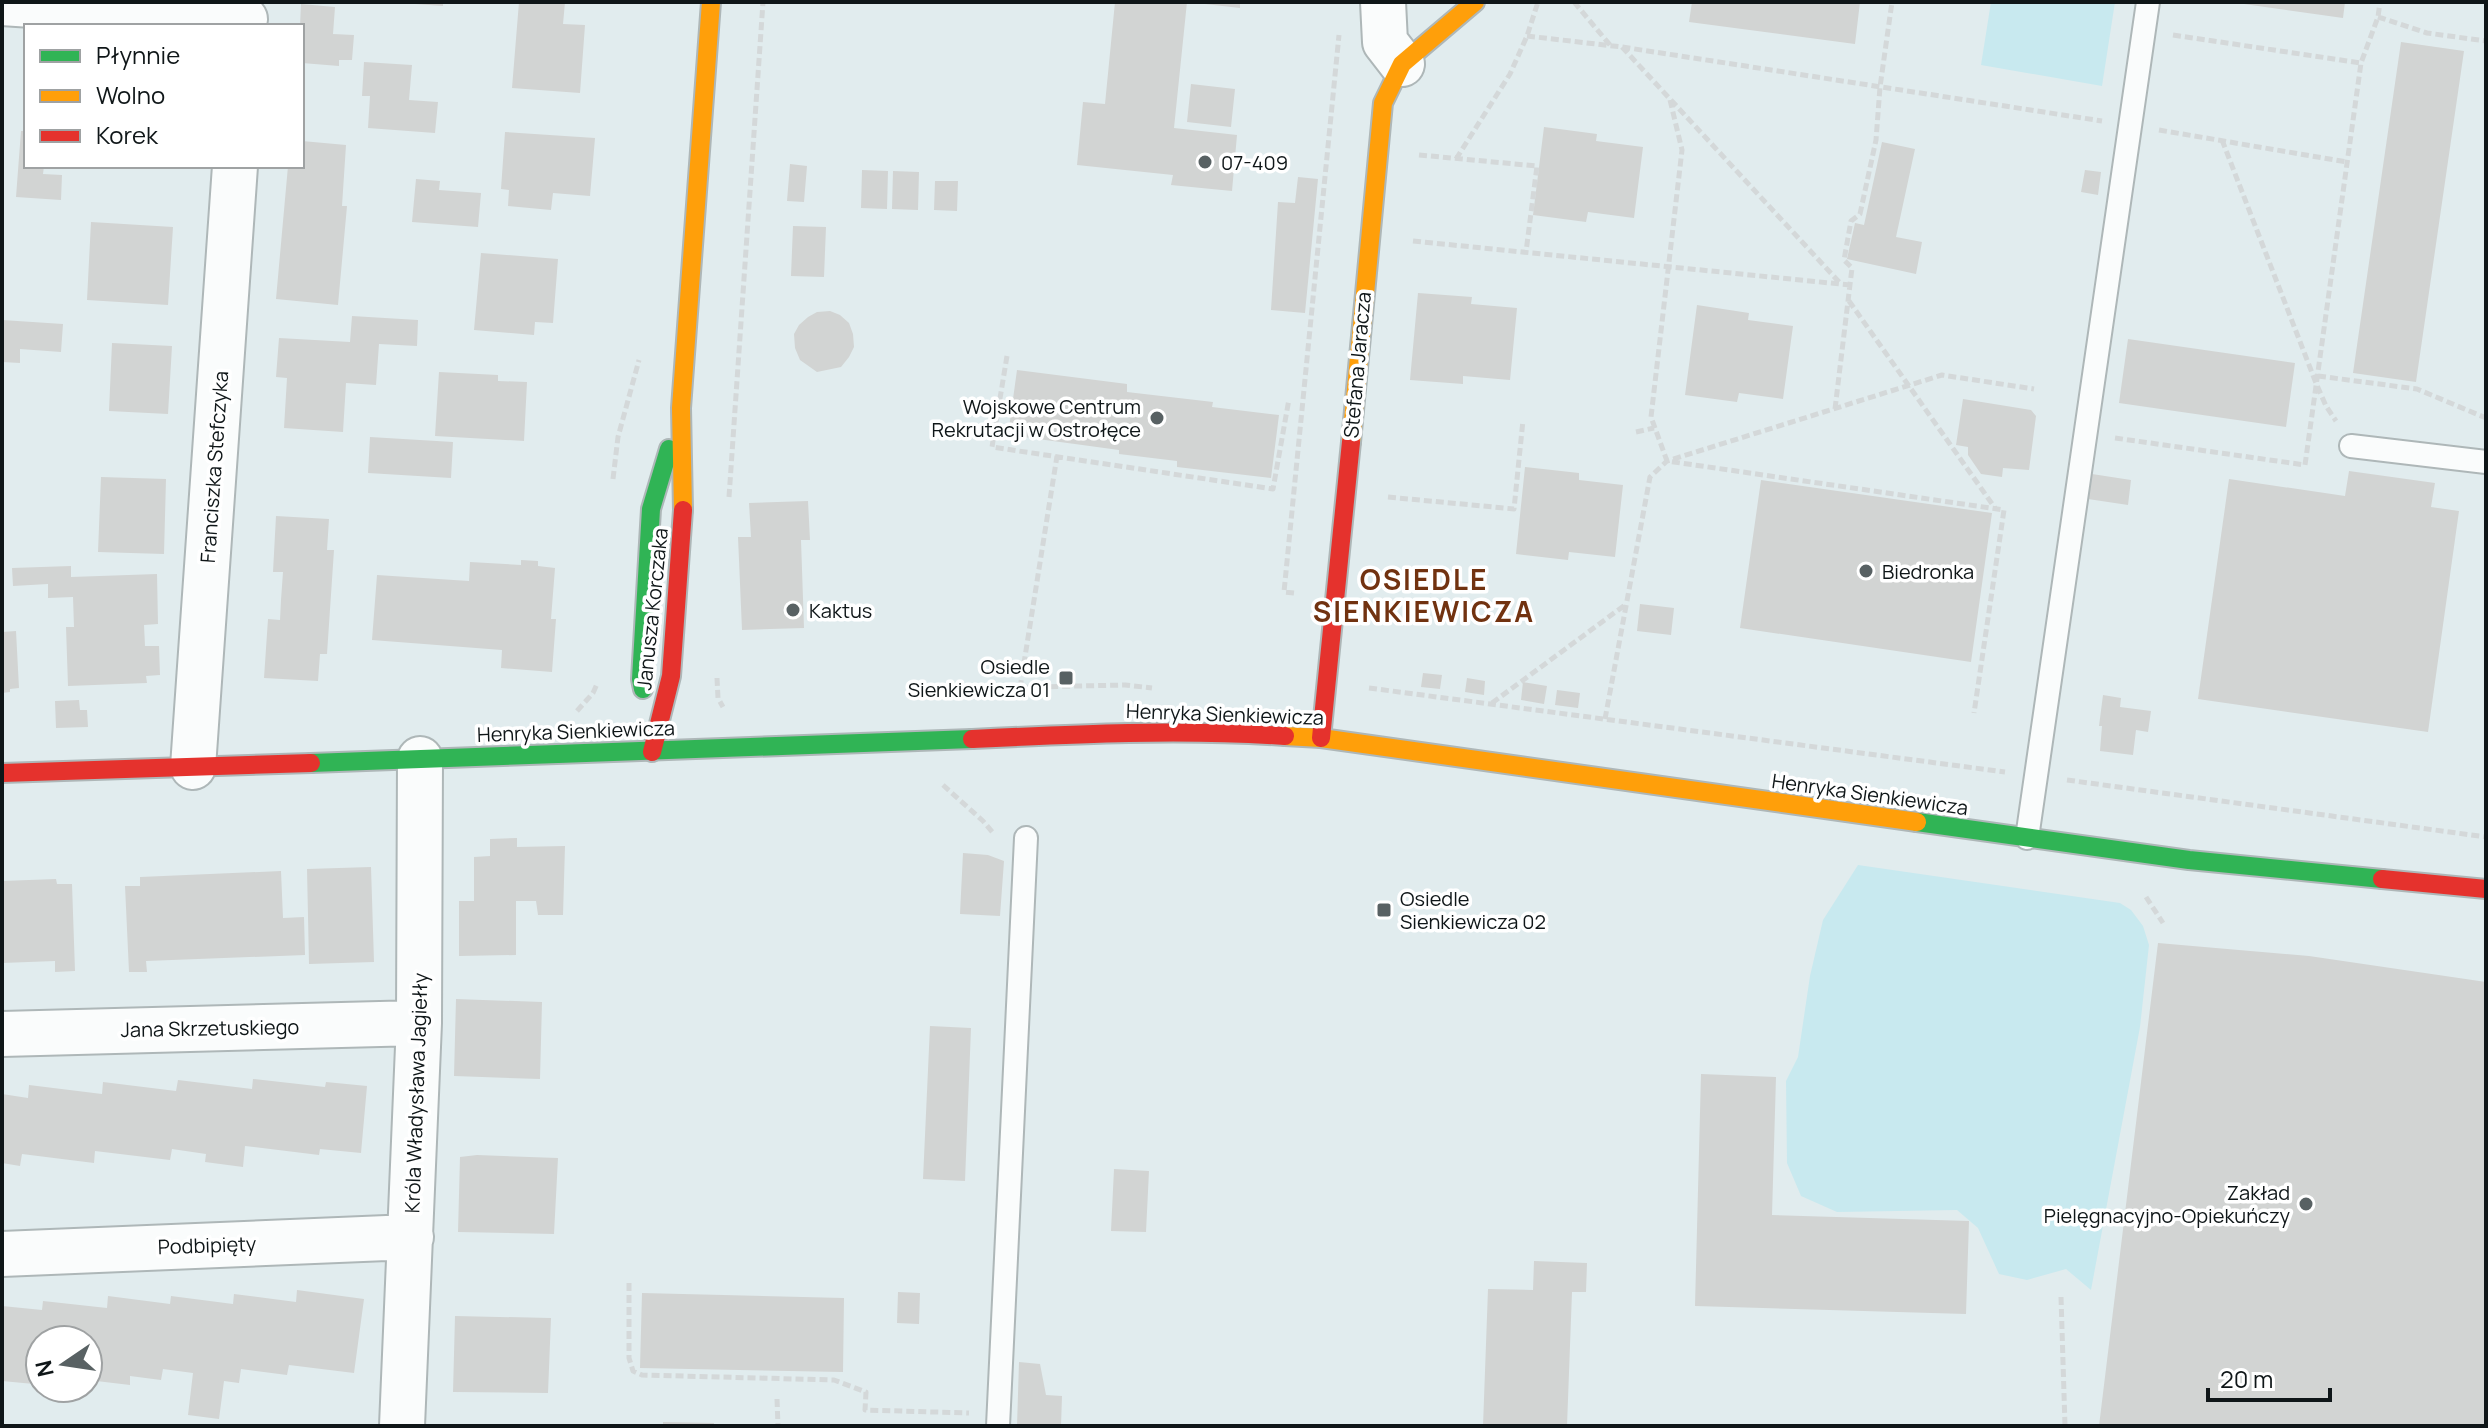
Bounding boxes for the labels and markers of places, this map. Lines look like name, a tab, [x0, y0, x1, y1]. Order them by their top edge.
place label: 07-409	[1221, 149, 1288, 176]
marker: 07-409	[1196, 153, 1214, 171]
place label: Wojskowe Centrum Rekrutacji w Ostrołęce	[931, 393, 1141, 443]
marker: Wojskowe Centrum Rekrutacji w Ostrołęce	[1148, 409, 1166, 427]
place label: Biedronka	[1882, 558, 1974, 585]
marker: Biedronka	[1857, 562, 1875, 580]
place label: Kaktus	[809, 597, 872, 624]
marker: Kaktus	[784, 601, 802, 619]
place label: Osiedle Sienkiewicza 01	[908, 653, 1050, 703]
marker: Osiedle Sienkiewicza 01	[1057, 669, 1075, 687]
place label: Osiedle Sienkiewicza 02	[1400, 885, 1546, 935]
marker: Osiedle Sienkiewicza 02	[1375, 901, 1393, 919]
place label: Zakład Pielęgnacyjno-Opiekuńczy	[2044, 1179, 2290, 1229]
marker: Zakład Pielęgnacyjno-Opiekuńczy	[2297, 1195, 2315, 1213]

